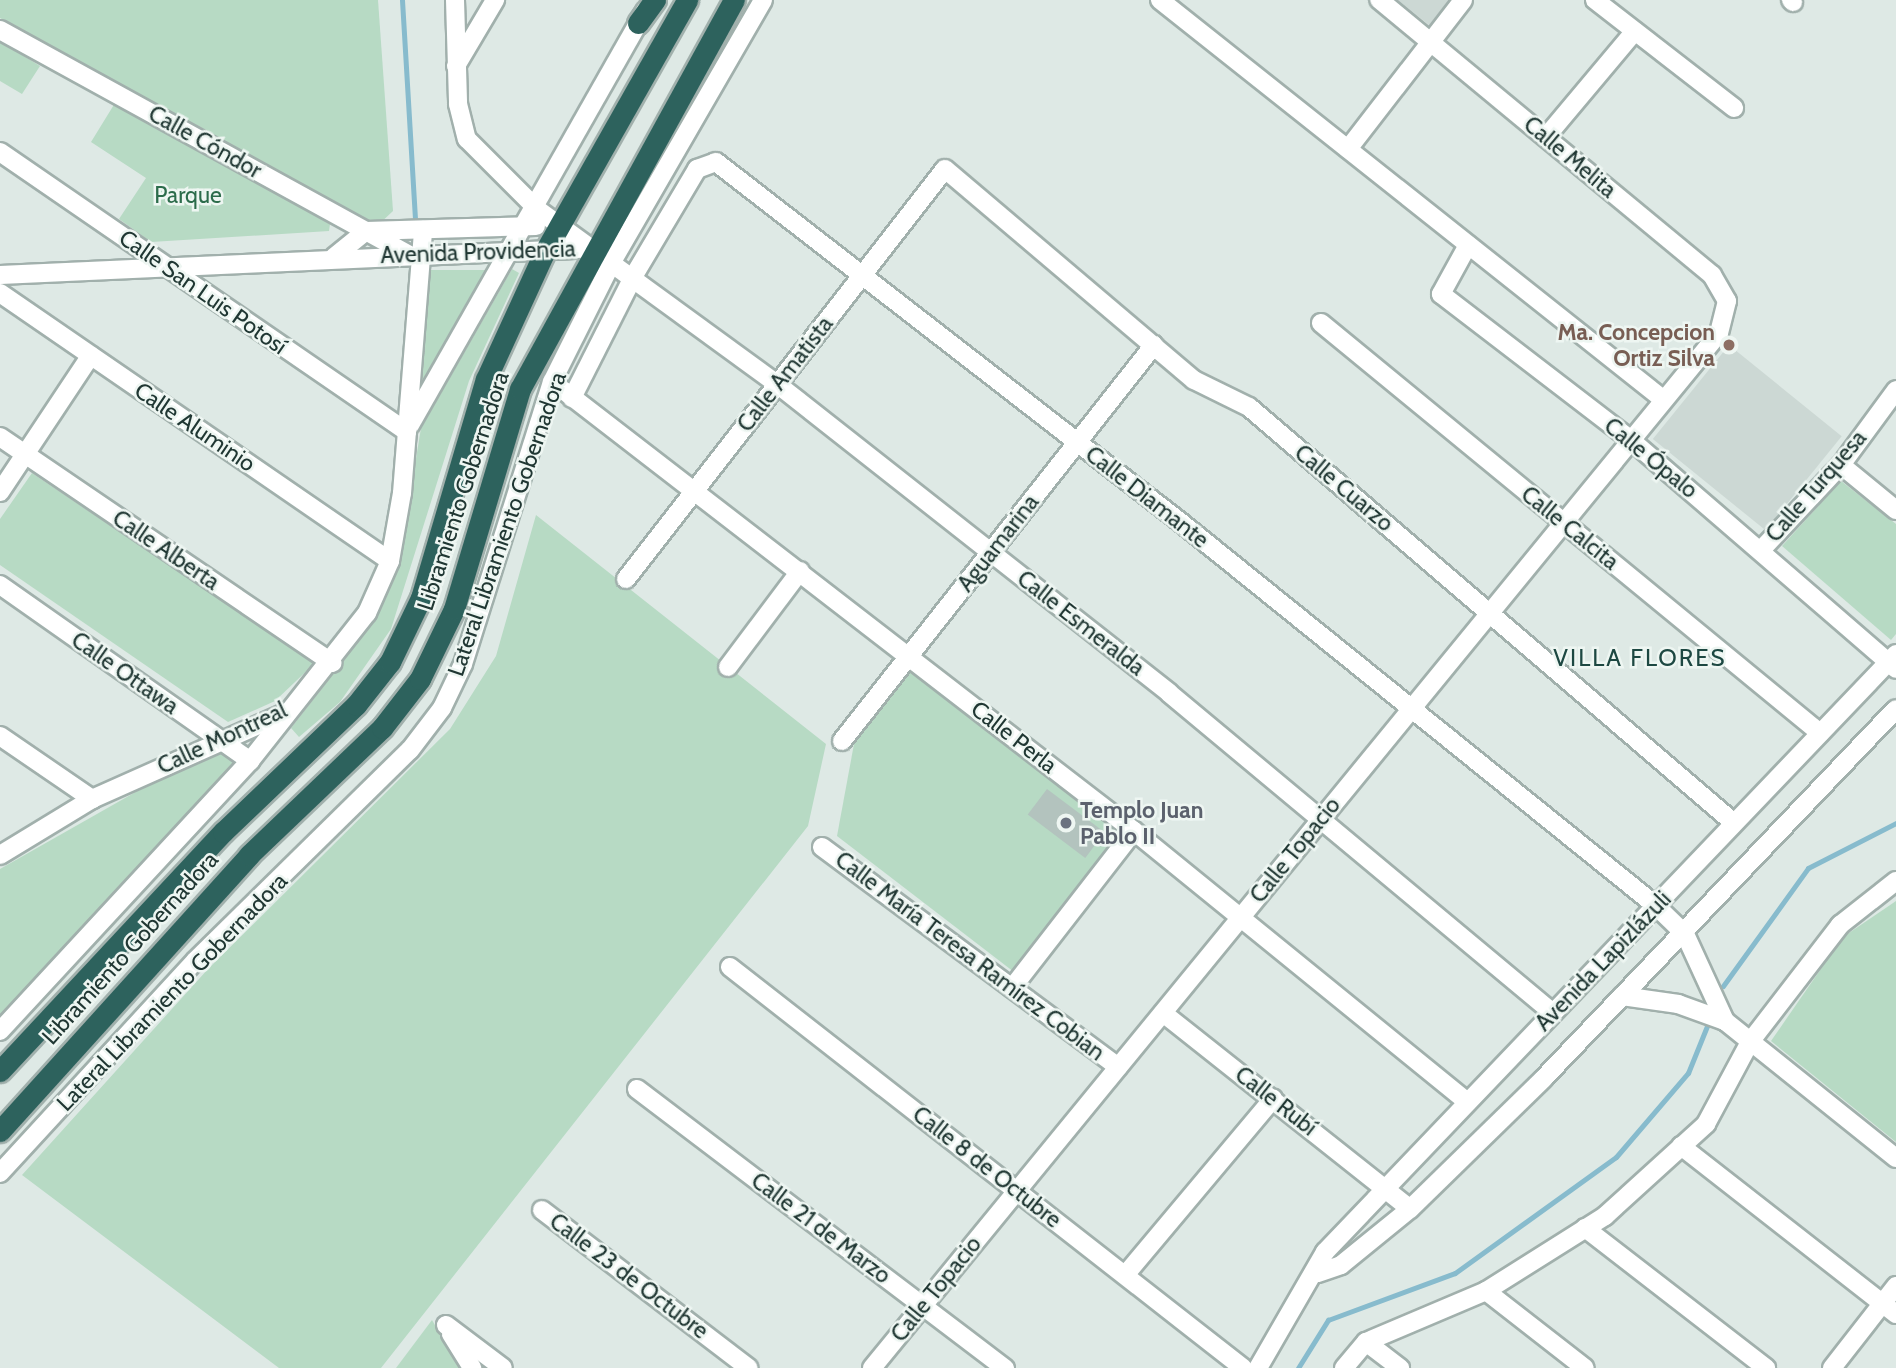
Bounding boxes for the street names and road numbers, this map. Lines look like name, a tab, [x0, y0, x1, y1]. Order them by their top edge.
street label: Calle Cóndor	[144, 100, 266, 184]
street label: Calle Melita	[1518, 110, 1622, 204]
street label: Calle San Luis Potosí	[114, 224, 292, 360]
street label: Avenida Providencia	[380, 235, 576, 269]
street label: Calle Amatista	[731, 311, 839, 437]
street label: Libramiento Gobernadora	[411, 368, 515, 614]
street label: Lateral Libramiento Gobernadora	[442, 368, 572, 680]
street label: Calle Aluminio	[129, 376, 261, 478]
street label: Calle Ópalo	[1599, 412, 1703, 504]
street label: Calle Turquesa	[1760, 424, 1872, 548]
street label: Calle Cuarzo	[1289, 439, 1399, 537]
street label: Calle Diamante	[1080, 440, 1214, 554]
street label: Calle Calcita	[1516, 480, 1624, 576]
street label: Aguamarina	[951, 489, 1045, 597]
street label: Calle Alberta	[107, 504, 225, 596]
street label: Calle Esmeralda	[1012, 565, 1150, 681]
street label: Calle Ottawa	[66, 626, 184, 720]
street label: Calle Perla	[966, 695, 1062, 779]
street label: Calle Montreal	[153, 696, 291, 780]
street label: Calle Topacio	[1244, 792, 1346, 908]
street label: Libramiento Gobernadora	[36, 846, 224, 1050]
street label: Calle María Teresa Ramírez Cobian	[830, 846, 1110, 1066]
street label: Lateral Libramiento Gobernadora	[51, 867, 293, 1117]
street label: Avenida Lapizlázuli	[1529, 885, 1677, 1037]
street label: Calle Rubí	[1230, 1061, 1322, 1141]
street label: Calle 8 de Octubre	[907, 1100, 1067, 1234]
street label: Calle 21 de Marzo	[746, 1167, 896, 1289]
street label: Calle 23 de Octubre	[544, 1207, 714, 1345]
street label: Calle Topacio	[885, 1231, 987, 1347]

